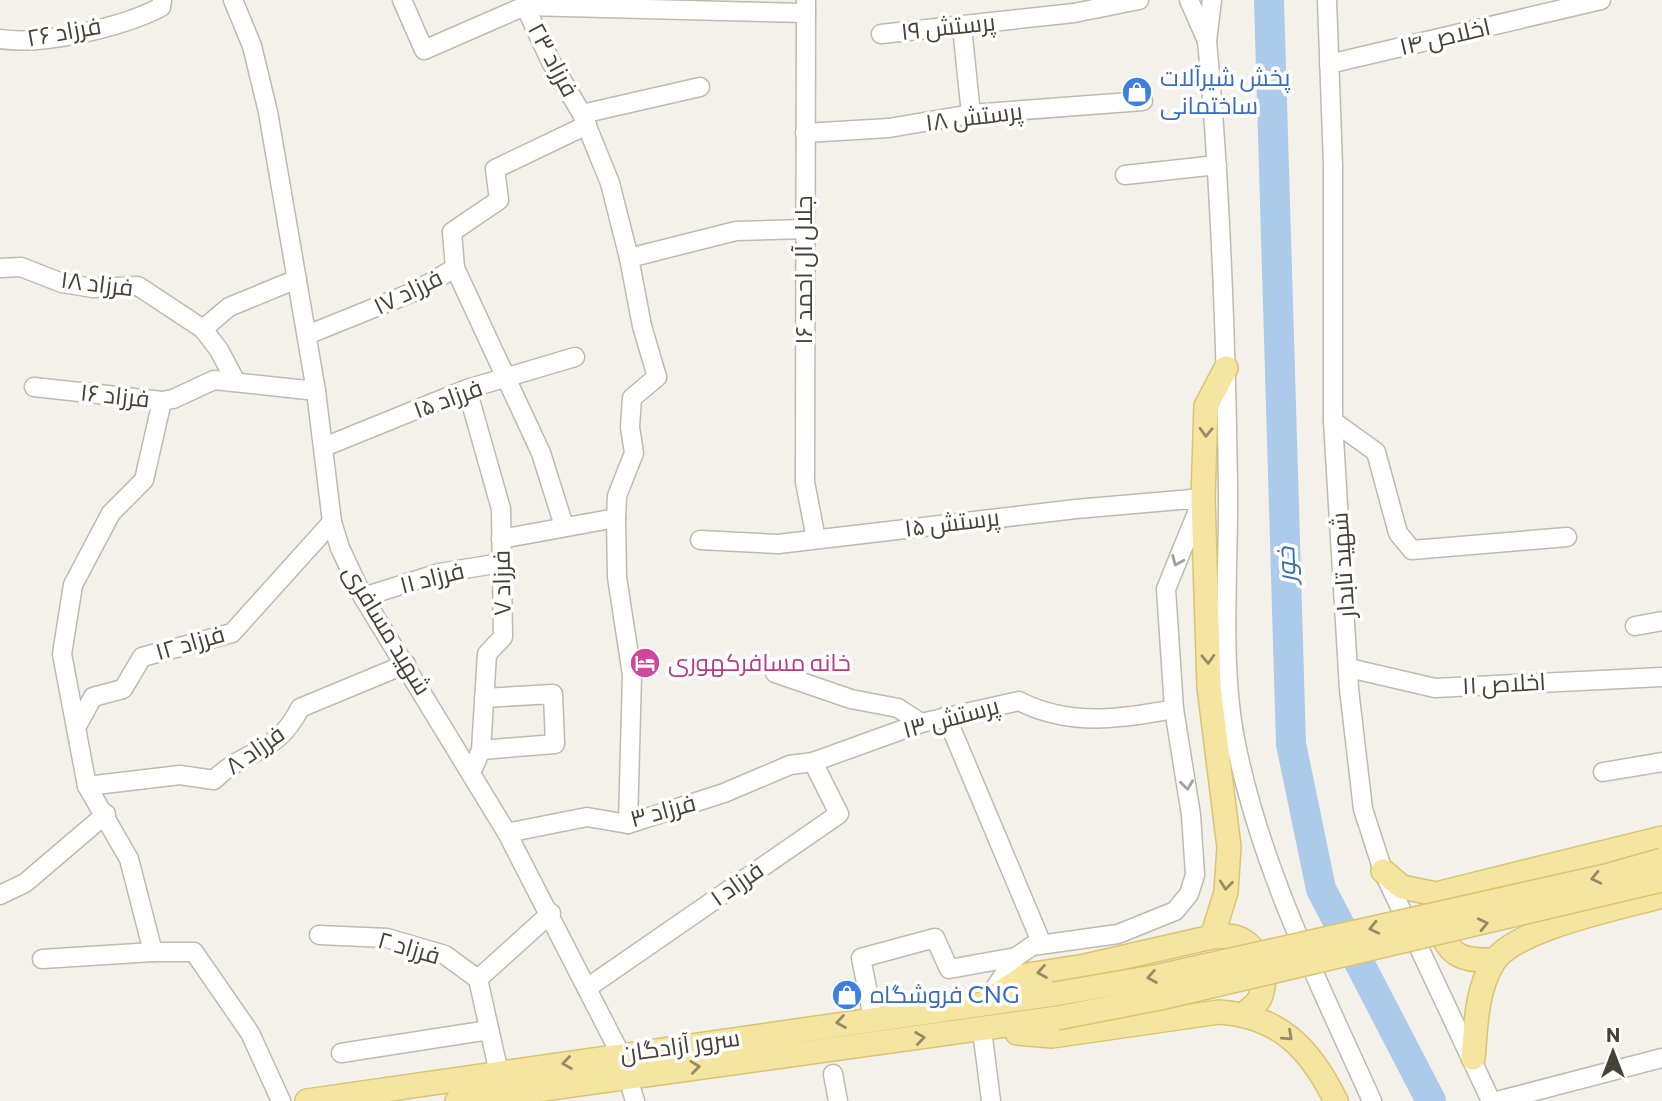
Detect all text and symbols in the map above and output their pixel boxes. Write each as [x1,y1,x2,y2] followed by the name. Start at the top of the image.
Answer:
[899,6,997,48] street label: پرستش ۱۹
[24,10,103,51] street label: فرزاد ۲۶
[1396,11,1493,61] street label: اخلاص ۱۴
[523,17,586,101] street label: فرزاد ۲۳
[1160,62,1291,120] place label: پخش شیرآلات ساختمانی
[1120,75,1154,109] shop icon: پخش شیرآلات ساختمانی
[924,95,1025,139] street label: پرستش ۱۸
[788,195,818,345] street label: جلال آل احمد ۱۶
[368,262,447,320] street label: فرزاد ۱۷
[59,264,135,301] street label: فرزاد ۱۸
[409,372,486,423] street label: فرزاد ۱۵
[79,376,151,413] street label: فرزاد ۱۶
[1198,426,1213,437] one-way arrow
[903,501,1002,545] street label: پرستش ۱۵
[1323,511,1361,621] street label: شهید تابدار
[1268,545,1302,587] water label: خور
[485,550,516,616] street label: فرزاد ۷
[1172,554,1186,566] one-way arrow
[396,555,467,599] street label: فرزاد ۱۱
[337,559,438,700] street label: شهید مسافری
[152,618,228,665] street label: فرزاد ۱۲
[628,646,662,680] hotel icon: خانه مسافرکهوری
[668,647,851,677] place label: خانه مسافرکهوری
[1201,654,1216,665] one-way arrow
[1461,666,1547,700] street label: اخلاص ۱۱
[899,690,1003,746] street label: پرستش ۱۳
[219,718,289,779] street label: فرزاد ۸
[1179,779,1194,791] one-way arrow
[627,787,699,832] street label: فرزاد ۳
[704,854,768,911] street label: فرزاد ۱
[1590,870,1602,884] one-way arrow
[1219,880,1234,891] one-way arrow
[1477,917,1489,932] one-way arrow
[1368,919,1380,934] one-way arrow
[375,924,444,969] street label: فرزاد ۲
[1036,965,1048,980] one-way arrow
[1146,969,1158,984] one-way arrow
[830,978,864,1012] shop icon: فروشگاه CNG
[870,979,1020,1008] place label: فروشگاه CNG
[835,1015,847,1030] one-way arrow
[1578,1017,1648,1087] north arrow
[618,1022,742,1068] street label: سرور آزادگان
[1606,1023,1620,1046] text: N
[1279,1028,1292,1040] one-way arrow
[914,1031,926,1046] one-way arrow
[561,1055,573,1070] one-way arrow
[689,1060,700,1075] one-way arrow

